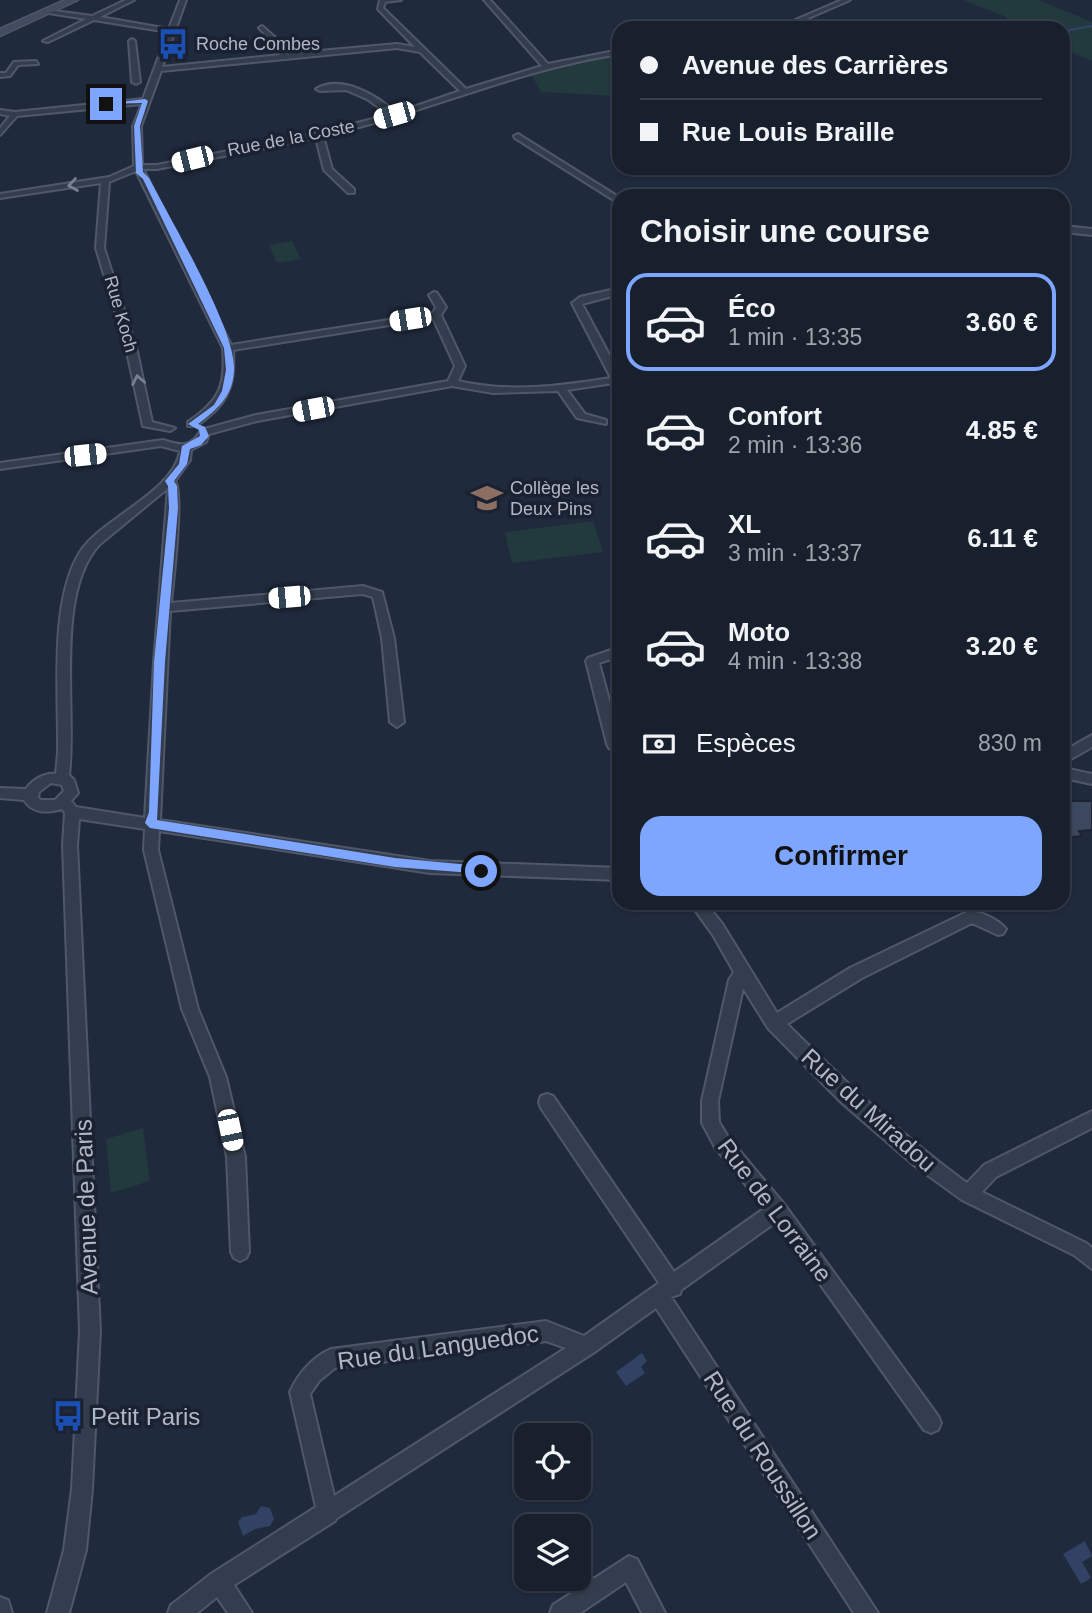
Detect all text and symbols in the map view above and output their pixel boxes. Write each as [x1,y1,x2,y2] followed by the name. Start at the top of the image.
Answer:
[156,27,190,61] bus stop icon: Roche Combes
[196,34,320,54] place label: Roche Combes
[682,50,948,80] text: Avenue des Carrières
[90,88,122,120] route end
[371,99,418,131] car
[226,116,356,160] street label: Rue de la Coste
[682,117,894,147] text: Rue Louis Braille
[170,144,215,174] car
[67,177,79,192] one-way arrow
[640,213,930,249] text: Choisir une course
[100,273,142,355] street label: Rue Koch
[644,291,707,354] icon: car
[728,293,776,323] text: Éco
[388,305,433,333] car
[966,307,1038,337] text: 3.60 €
[728,324,862,350] text: 1 min · 13:35
[131,374,146,386] one-way arrow
[291,395,336,423] car
[644,399,707,462] icon: car
[728,401,822,431] text: Confort
[966,415,1038,445] text: 4.85 €
[728,432,862,458] text: 2 min · 13:36
[64,442,107,468] car
[510,478,599,519] place label: Collège les Deux Pins
[470,481,504,515] school or university icon: Collège les Deux Pins
[644,507,707,570] icon: car
[728,509,761,539] text: XL
[967,523,1038,553] text: 6.11 €
[728,540,862,566] text: 3 min · 13:37
[268,585,311,609] car
[644,615,707,678] icon: car
[728,617,790,647] text: Moto
[966,631,1038,661] text: 3.20 €
[728,648,862,674] text: 4 min · 13:38
[640,725,678,763] icon: cash
[696,728,796,758] text: Espèces
[978,730,1042,756] text: 830 m
[640,816,1042,896] button: Confirmer
[465,855,497,887] route start
[797,1043,941,1177] street label: Rue du Miradou
[216,1107,245,1153] car
[69,1119,103,1295] street label: Avenue de Paris
[712,1133,838,1287] street label: Rue de Lorraine
[336,1320,540,1374] street label: Rue du Languedoc
[699,1366,827,1544] street label: Rue du Roussillon
[51,1399,85,1433] bus stop icon: Petit Paris
[91,1403,200,1430] place label: Petit Paris
[514,1423,591,1591] map controls
[514,1423,591,1500] button: locate
[514,1514,591,1591] button: layers

